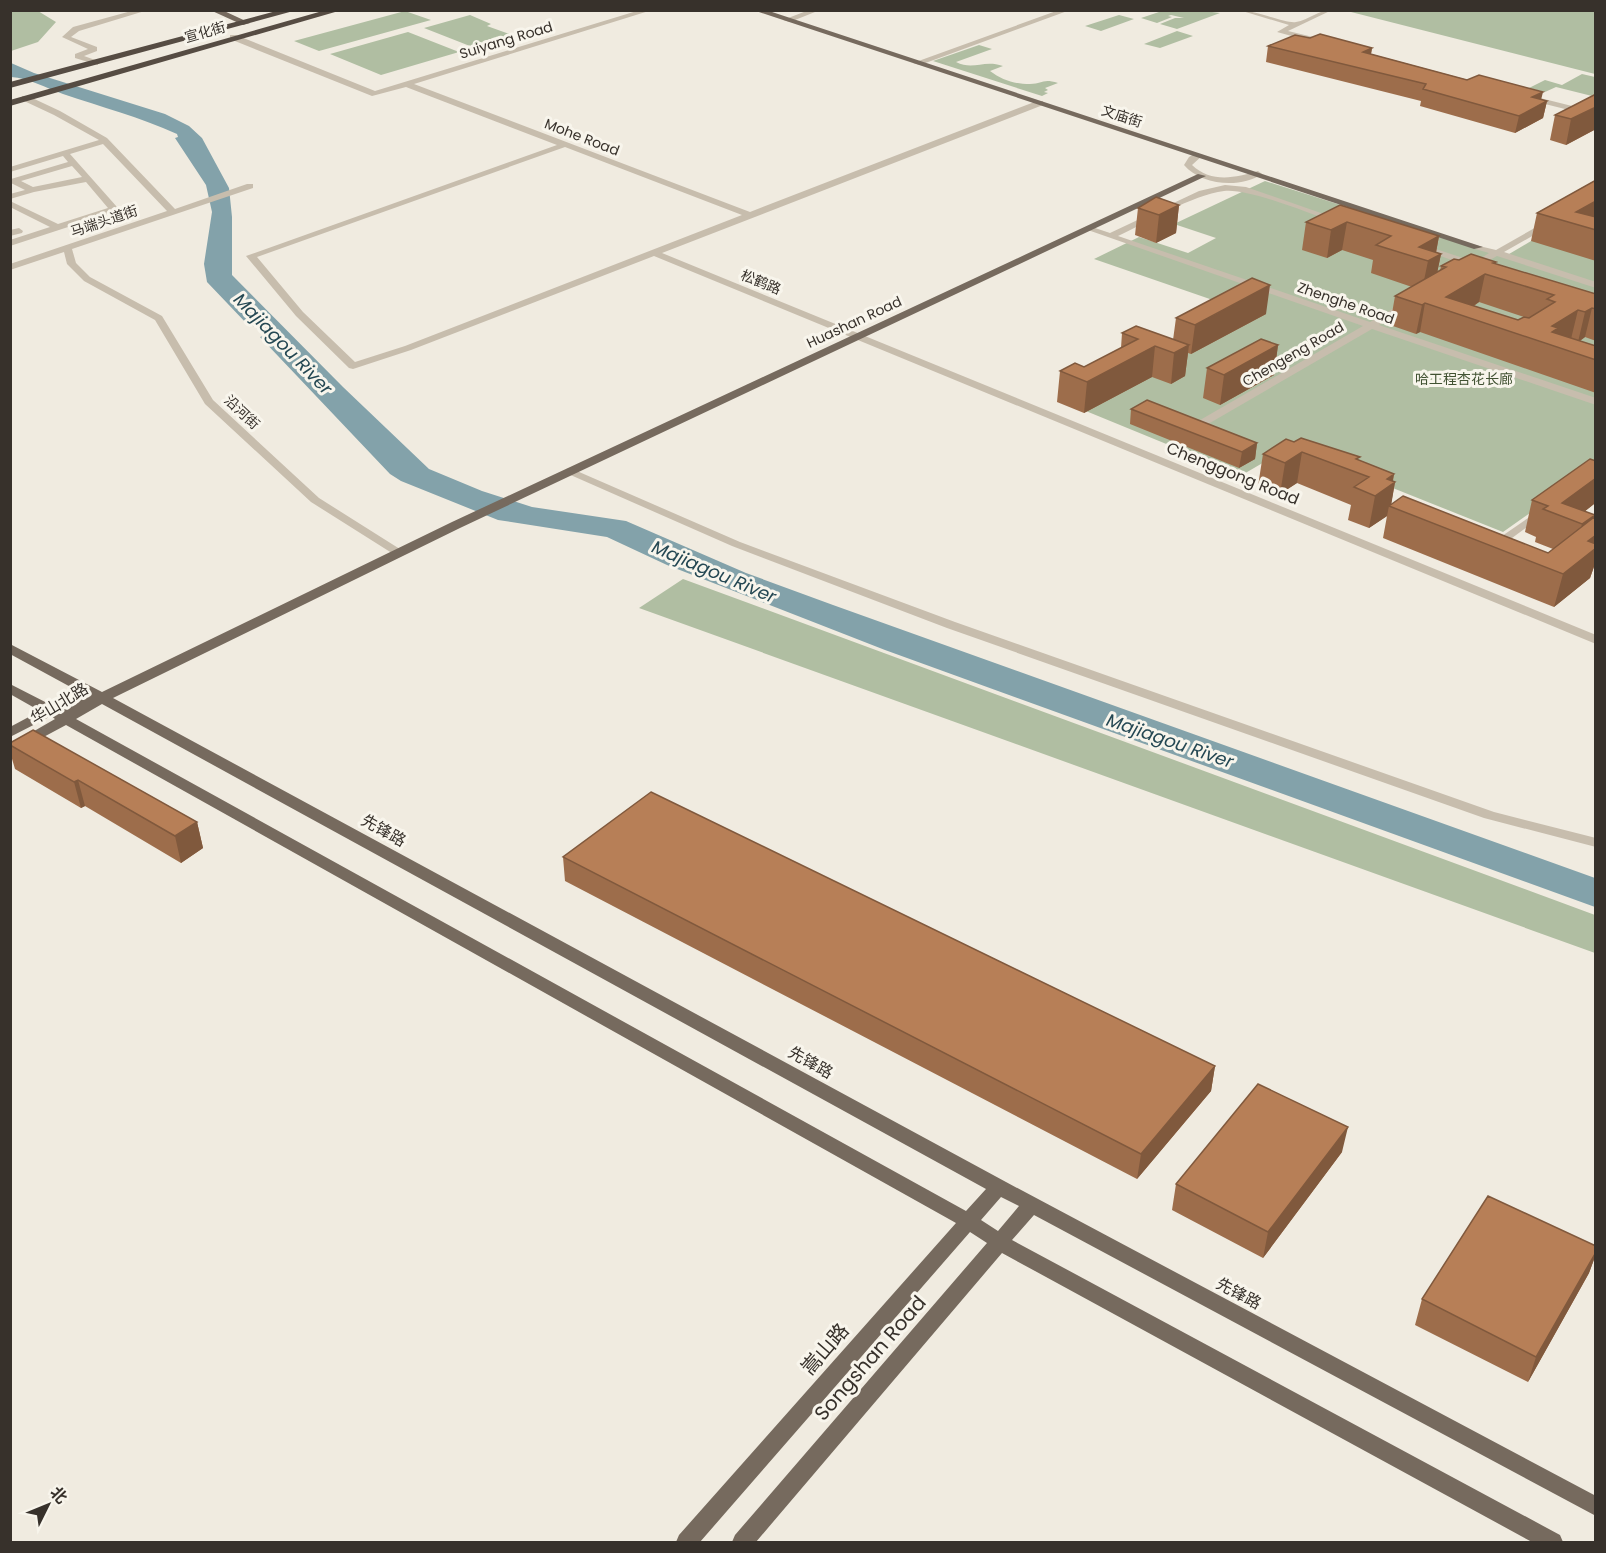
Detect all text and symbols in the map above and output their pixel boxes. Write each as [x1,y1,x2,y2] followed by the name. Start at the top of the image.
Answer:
[457,16,555,64] street label: Suiyang Road
[182,17,228,47] street label: 宣化街
[1099,100,1145,132] street label: 文庙街
[542,114,622,160] street label: Mohe Road
[68,200,140,242] street label: 马端头道街
[738,265,784,299] street label: 松鹤路
[1295,277,1397,329] street label: Zhenghe Road
[228,287,339,401] water label: Majiagou River
[803,291,905,353] street label: Huashan Road
[1239,317,1347,391] street label: Chengeng Road
[1415,369,1513,389] park label: 哈工程杏花长廊
[220,390,264,434] street label: 沿河街
[1163,436,1303,511] street label: Chenggong Road
[648,534,781,609] water label: Majiagou River
[26,677,93,730] street label: 华山北路
[1103,707,1238,774] water label: Majiagou River
[357,809,410,852] street label: 先锋路
[784,1041,837,1084] street label: 先锋路
[1212,1272,1265,1315] street label: 先锋路
[808,1289,932,1427] street label: Songshan Road
[795,1317,855,1381] street label: 嵩山路
[18,1475,78,1535] north arrow
[45,1481,72,1509] text: 北

